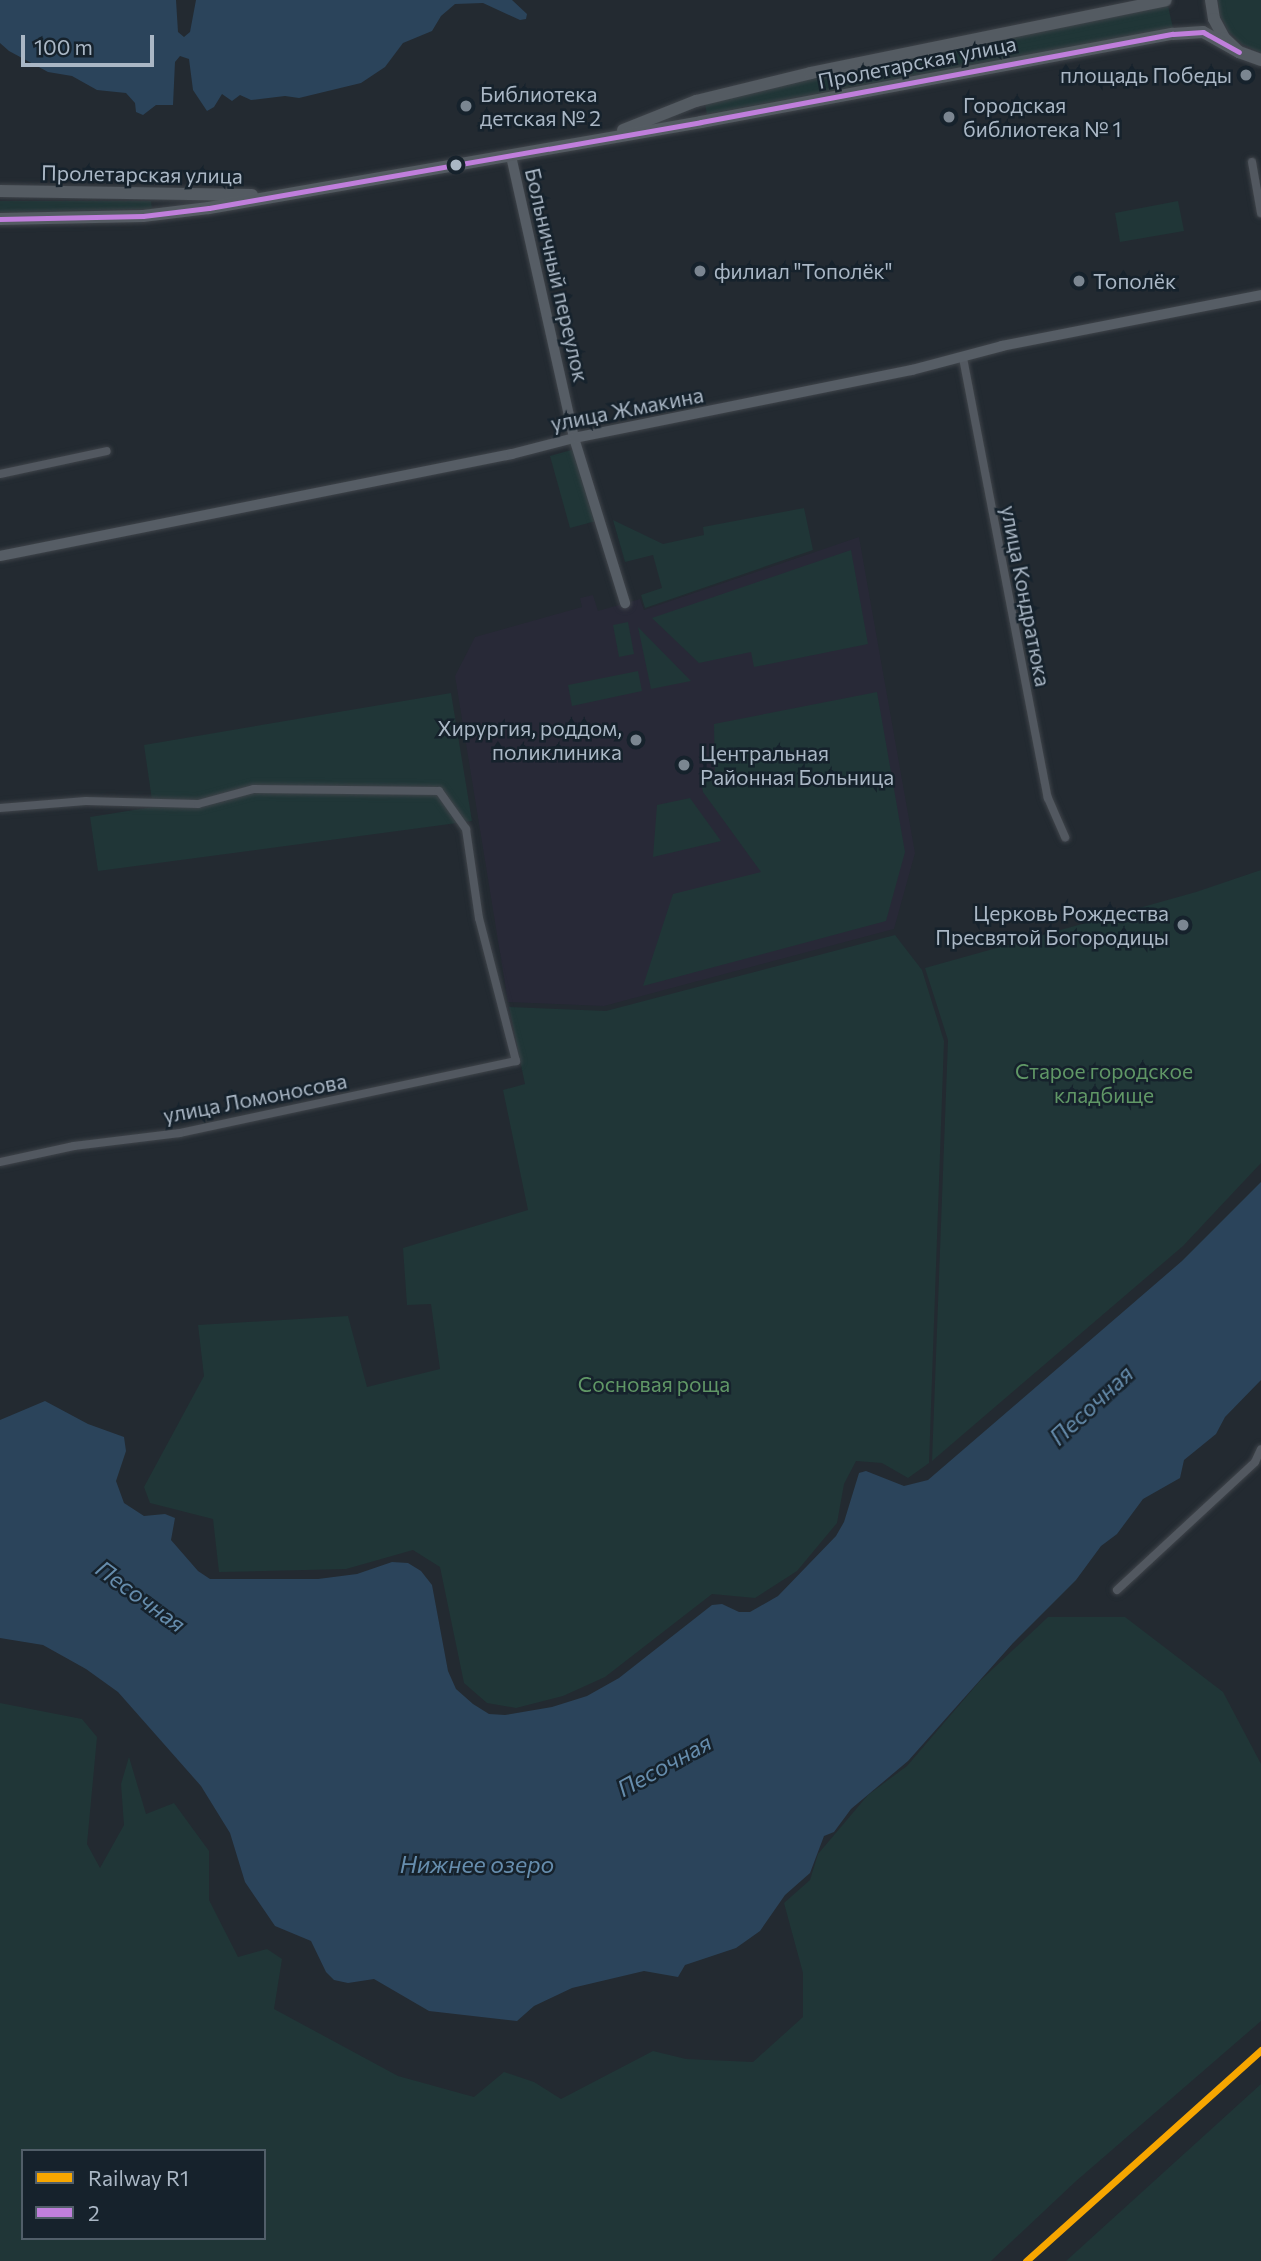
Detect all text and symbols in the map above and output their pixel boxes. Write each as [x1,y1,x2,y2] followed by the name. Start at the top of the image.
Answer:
[24,21,158,65] scale bar
[816,30,1018,94] street label: Пролетарская улица
[34,34,93,59] text: 100 m
[1060,62,1232,88] place label: площадь Победы
[1238,67,1254,83] marker: площадь Победы
[480,81,601,131] place label: Библиотека детская № 2
[963,92,1121,142] place label: Городская библиотека № 1
[458,98,474,114] marker: Библиотека детская № 2
[941,109,957,125] marker: Городская библиотека № 1
[449,158,463,172] unlabelled marker
[41,160,243,188] street label: Пролетарская улица
[520,165,594,385] street label: Больничный переулок
[714,258,893,284] place label: филиал "Тополёк"
[692,263,708,279] marker: филиал "Тополёк"
[1093,268,1176,294] place label: Тополёк
[1071,273,1087,289] marker: Тополёк
[548,382,706,436] street label: улица Жмакина
[996,503,1056,689] street label: улица Кондратюка
[437,715,622,765] place label: Хирургия, роддом, поликлиника
[628,732,644,748] marker: Хирургия, роддом, поликлиника
[700,740,894,790] place label: Центральная Районная Больница
[674,755,694,775] marker: Центральная Районная Больница
[935,900,1169,950] place label: Церковь Рождества Пресвятой Богородицы
[1175,917,1191,933] marker: Церковь Рождества Пресвятой Богородицы
[1015,1058,1193,1108] park label: Старое городское кладбище
[161,1068,349,1128] street label: улица Ломоносова
[1044,1360,1138,1450] water label: Песочная
[578,1371,730,1397] park label: Сосновая роща
[91,1554,191,1638] water label: Песочная
[612,1728,716,1802] water label: Песочная
[400,1850,554,1878] water label: Нижнее озеро
[21,2149,266,2240] legend
[88,2165,189,2190] text: Railway R1
[88,2200,100,2225] text: 2

